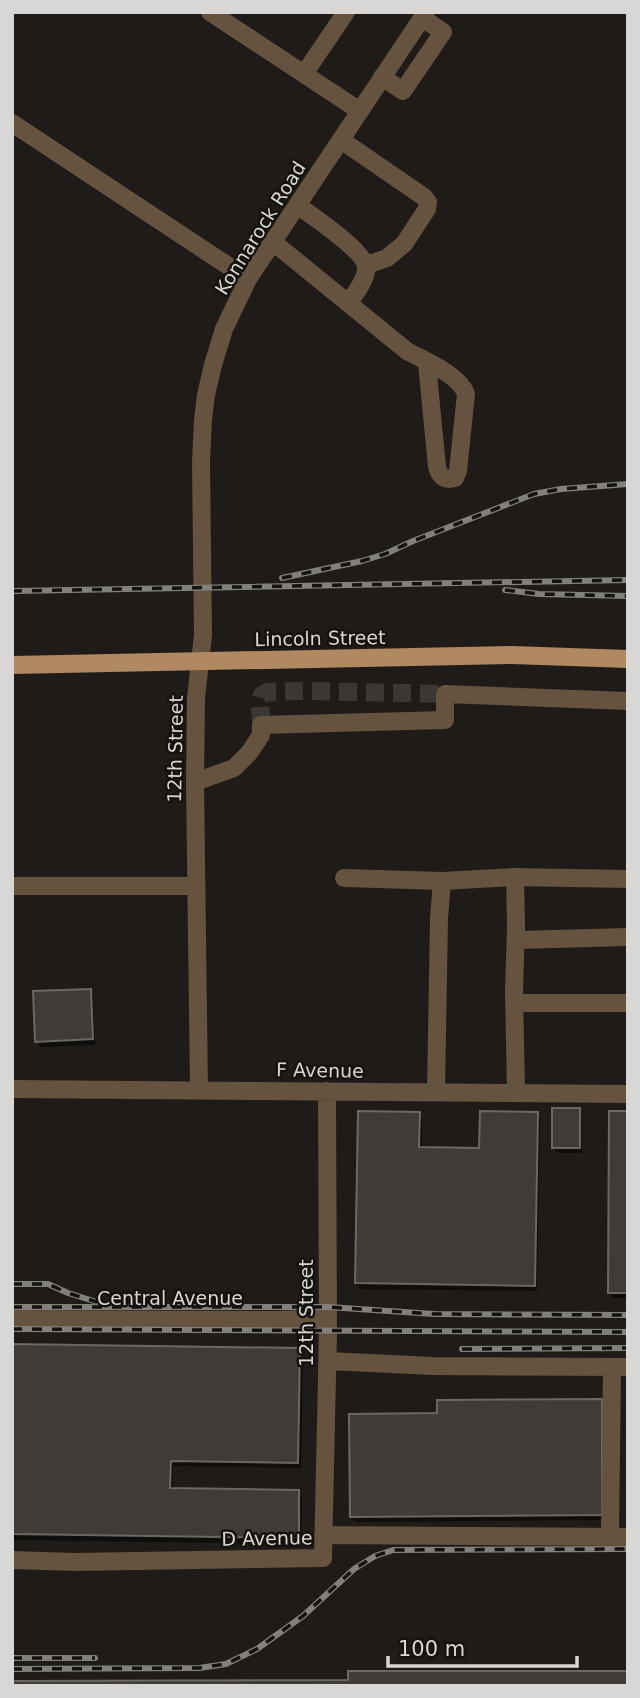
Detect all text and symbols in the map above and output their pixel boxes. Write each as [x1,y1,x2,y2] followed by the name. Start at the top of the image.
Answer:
[210,157,310,299] street label: Konnarock Road
[254,626,386,650] street label: Lincoln Street
[163,695,187,803] street label: 12th Street
[276,1058,364,1082] street label: F Avenue
[295,1259,317,1367] street label: 12th Street
[97,1287,243,1309] street label: Central Avenue
[221,1526,313,1550] street label: D Avenue
[388,1624,577,1668] scale bar
[398,1637,465,1661] text: 100 m

